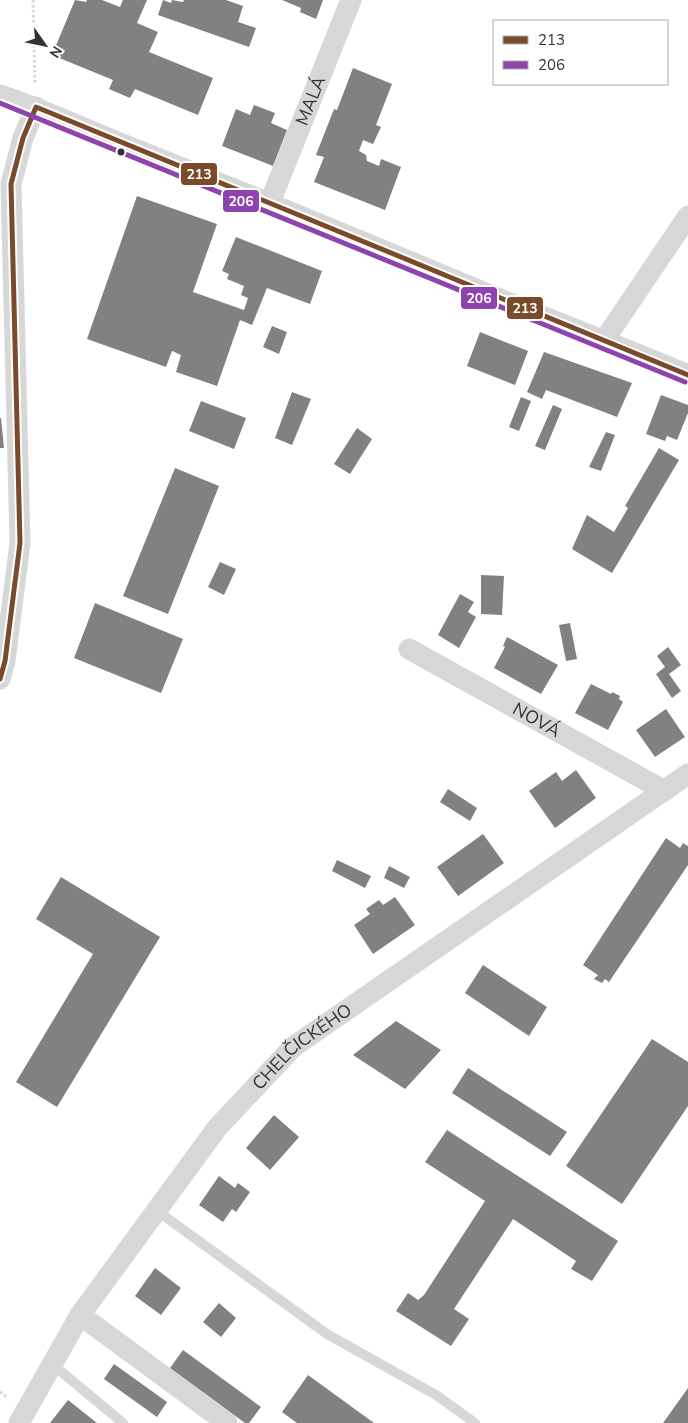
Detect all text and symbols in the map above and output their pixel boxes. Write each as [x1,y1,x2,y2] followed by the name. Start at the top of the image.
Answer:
[20,20,70,70] north arrow
[493,20,668,85] legend
[538,30,565,50] text: 213
[45,42,66,61] text: N
[538,55,565,75] text: 206
[290,73,331,129] street label: MALÁ
[116,147,126,157] unlabelled marker
[180,162,218,186] line badge: 213
[186,165,212,184] text: 213
[222,189,260,213] line badge: 206
[228,192,254,211] text: 206
[460,286,498,310] line badge: 206
[466,289,492,308] text: 206
[506,296,544,320] line badge: 213
[512,299,538,318] text: 213
[508,697,565,743] street label: NOVÁ
[247,998,356,1095] street label: CHELČICKÉHO

